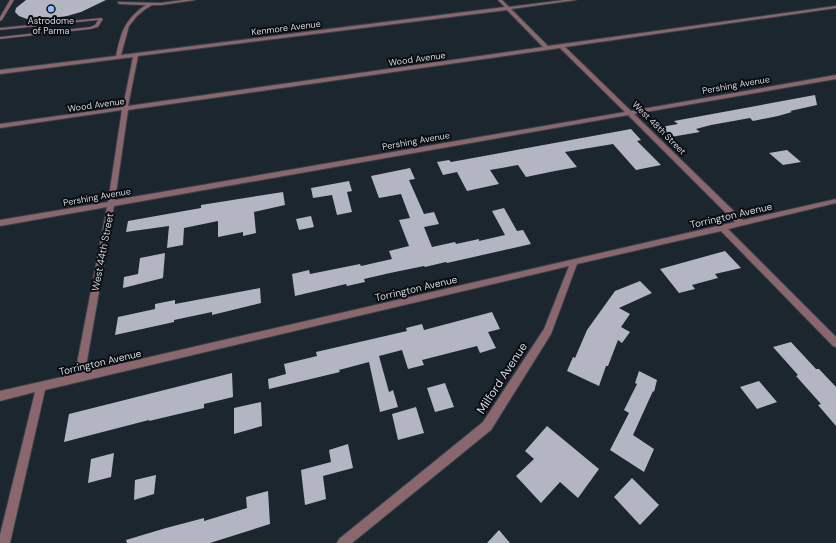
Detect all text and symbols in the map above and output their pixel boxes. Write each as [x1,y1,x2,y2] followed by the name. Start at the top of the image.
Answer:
[46,4,56,14] marker: Astrodome of Parma
[28,15,74,37] place label: Astrodome of Parma
[251,18,321,38] street label: Kenmore Avenue
[388,49,446,69] street label: Wood Avenue
[701,73,771,97] street label: Pershing Avenue
[67,95,125,115] street label: Wood Avenue
[630,99,689,158] street label: West 48th Street
[381,129,451,153] street label: Pershing Avenue
[62,185,132,209] street label: Pershing Avenue
[689,200,774,231] street label: Torrington Avenue
[89,212,116,292] street label: West 44th Street
[374,273,459,304] street label: Torrington Avenue
[473,339,531,417] street label: Milford Avenue
[58,347,143,378] street label: Torrington Avenue

